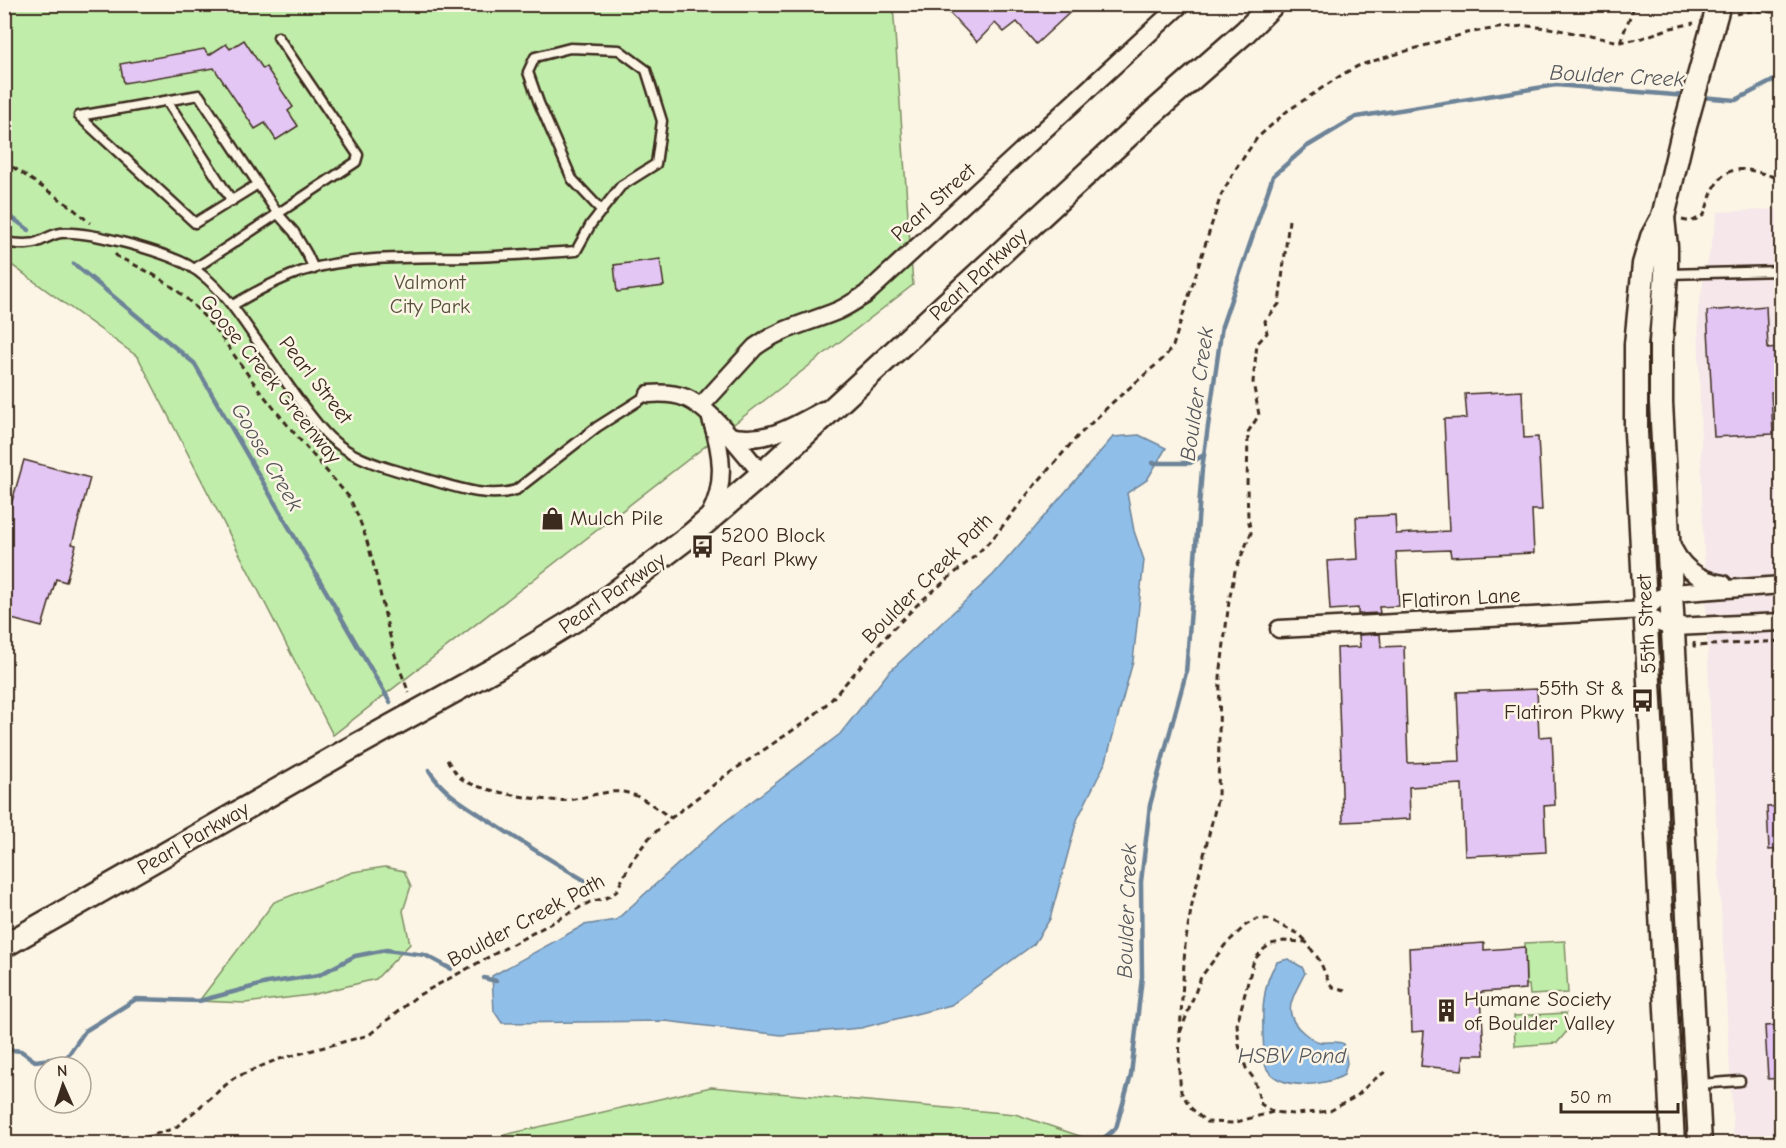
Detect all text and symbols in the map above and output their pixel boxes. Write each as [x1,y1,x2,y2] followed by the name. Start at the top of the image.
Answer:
[1549,59,1685,93] water label: Boulder Creek
[886,157,981,246] street label: Pearl Street
[924,222,1032,325] street label: Pearl Parkway
[390,270,470,318] park label: Valmont City Park
[195,289,347,469] street label: Goose Creek Greenway
[1175,325,1219,463] water label: Boulder Creek
[274,331,358,429] street label: Pearl Street
[225,398,309,516] water label: Goose Creek
[539,505,565,531] shop icon: Mulch Pile
[570,506,663,530] place label: Mulch Pile
[857,508,997,648] street label: Boulder Creek Path
[721,523,825,571] place label: 5200 Block Pearl Pkwy
[690,534,716,560] bus stop icon: 5200 Block Pearl Pkwy
[554,547,670,639] street label: Pearl Parkway
[1631,573,1661,674] street label: 55th Street
[1401,583,1521,613] street label: Flatiron Lane
[1504,676,1625,724] place label: 55th St & Flatiron Pkwy
[1629,687,1655,713] bus stop icon: 55th St & Flatiron Pkwy
[133,796,254,880] street label: Pearl Parkway
[1112,843,1142,979] water label: Boulder Creek
[443,868,609,972] street label: Boulder Creek Path
[1464,987,1615,1035] place label: Humane Society of Boulder Valley
[1433,998,1459,1024] building icon: Humane Society of Boulder Valley
[1238,1043,1348,1069] water label: HSBV Pond
[33,1055,93,1115] north arrow
[57,1062,68,1080] text: N
[1561,1076,1678,1114] scale bar
[1570,1087,1612,1108] text: 50 m

